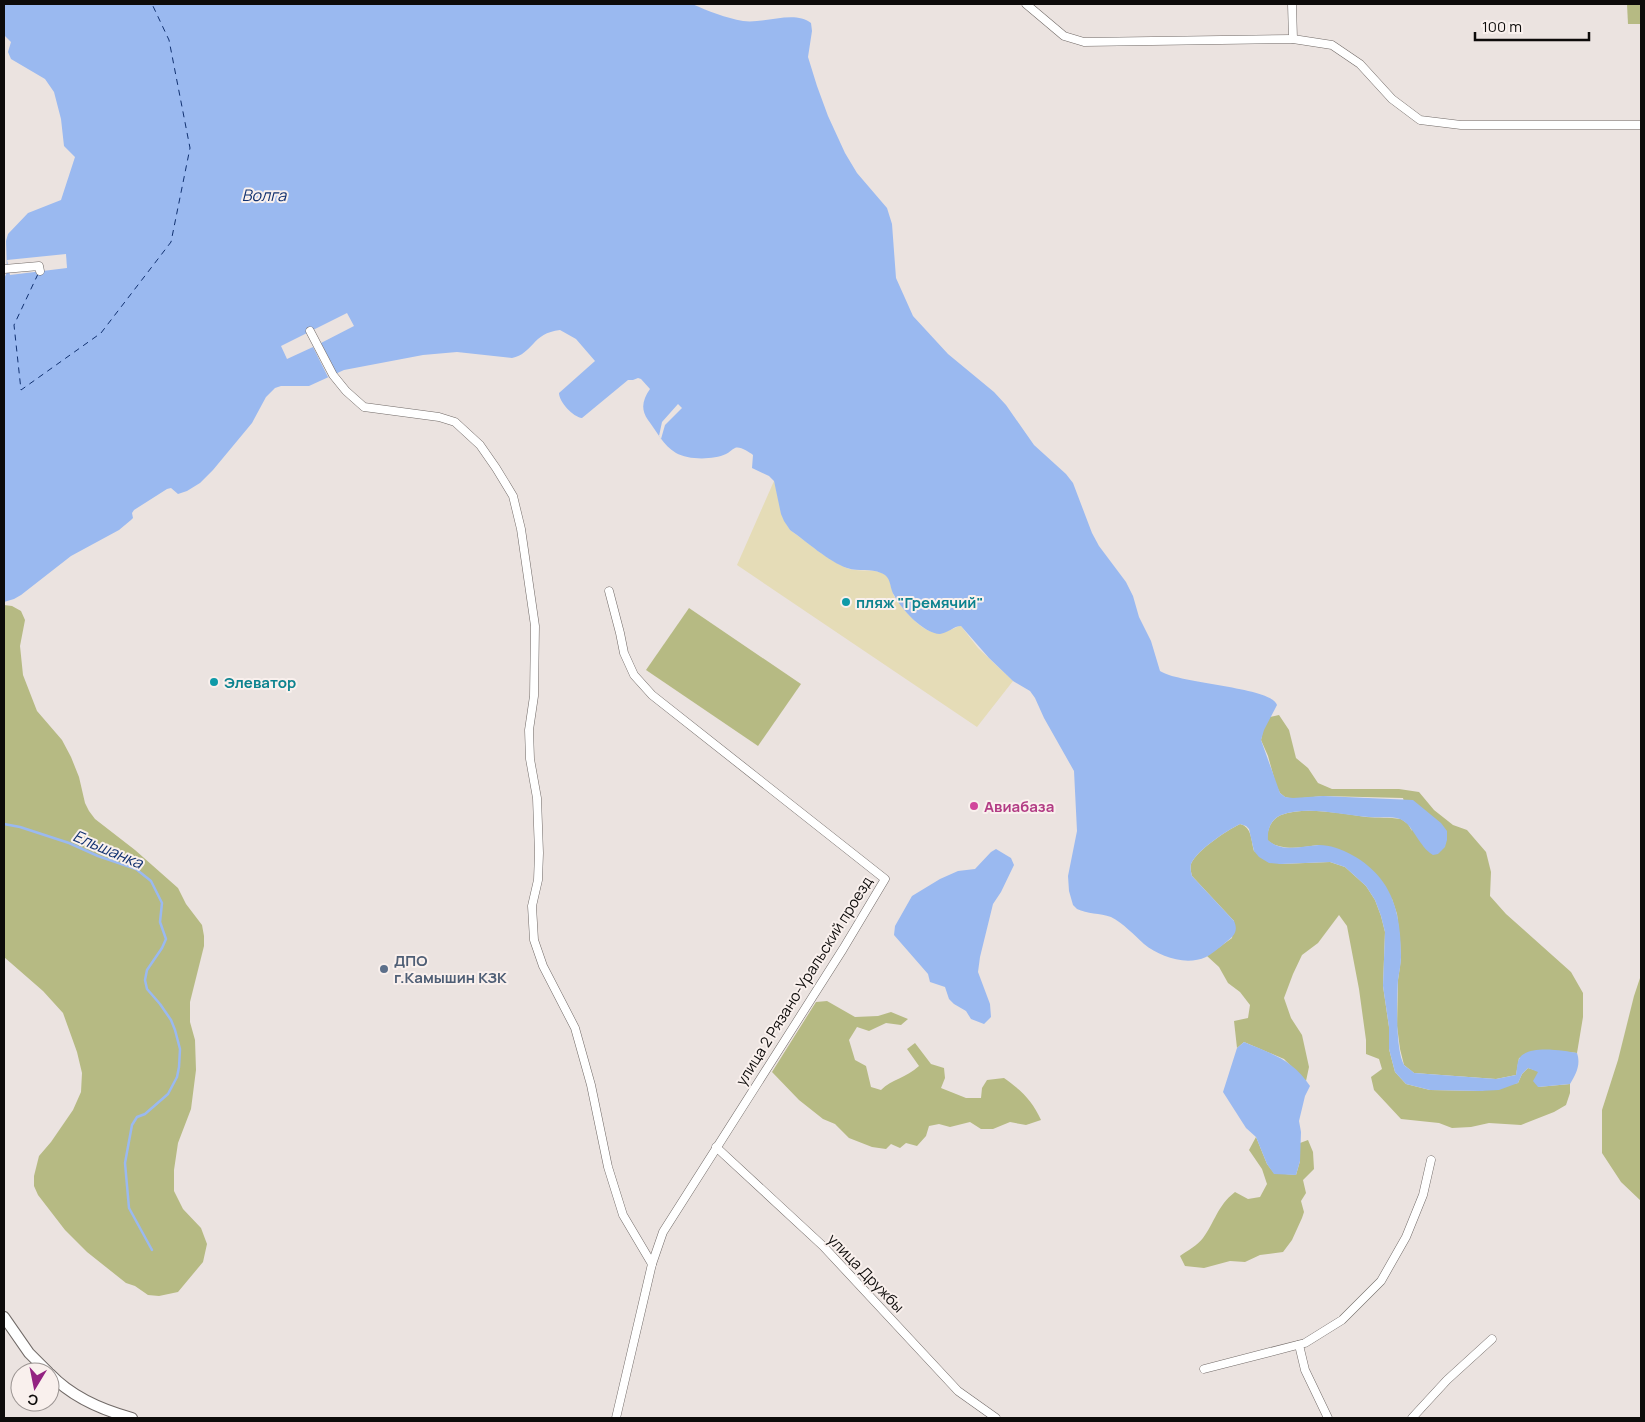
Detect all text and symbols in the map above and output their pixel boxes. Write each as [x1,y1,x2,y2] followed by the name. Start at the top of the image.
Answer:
[1475,10,1589,42] scale bar
[1482,16,1522,37] text: 100 m
[242,184,287,206] water label: Волга
[856,592,983,613] place label: пляж "Гремячий"
[840,596,852,608] marker: пляж "Гремячий"
[224,672,296,693] place label: Элеватор
[208,676,220,688] marker: Элеватор
[984,796,1054,817] place label: Авиабаза
[968,800,980,812] marker: Авиабаза
[70,824,147,874] water label: Ельшанка
[731,872,877,1090] street label: улица 2 Рязано-Уральский проезд
[394,950,507,988] place label: ДПО г.Камышин КЗК
[378,963,390,975] marker: ДПО г.Камышин КЗК
[823,1229,909,1317] street label: улица Дружбы
[10,1362,60,1412] north arrow
[26,1390,39,1411] text: С

